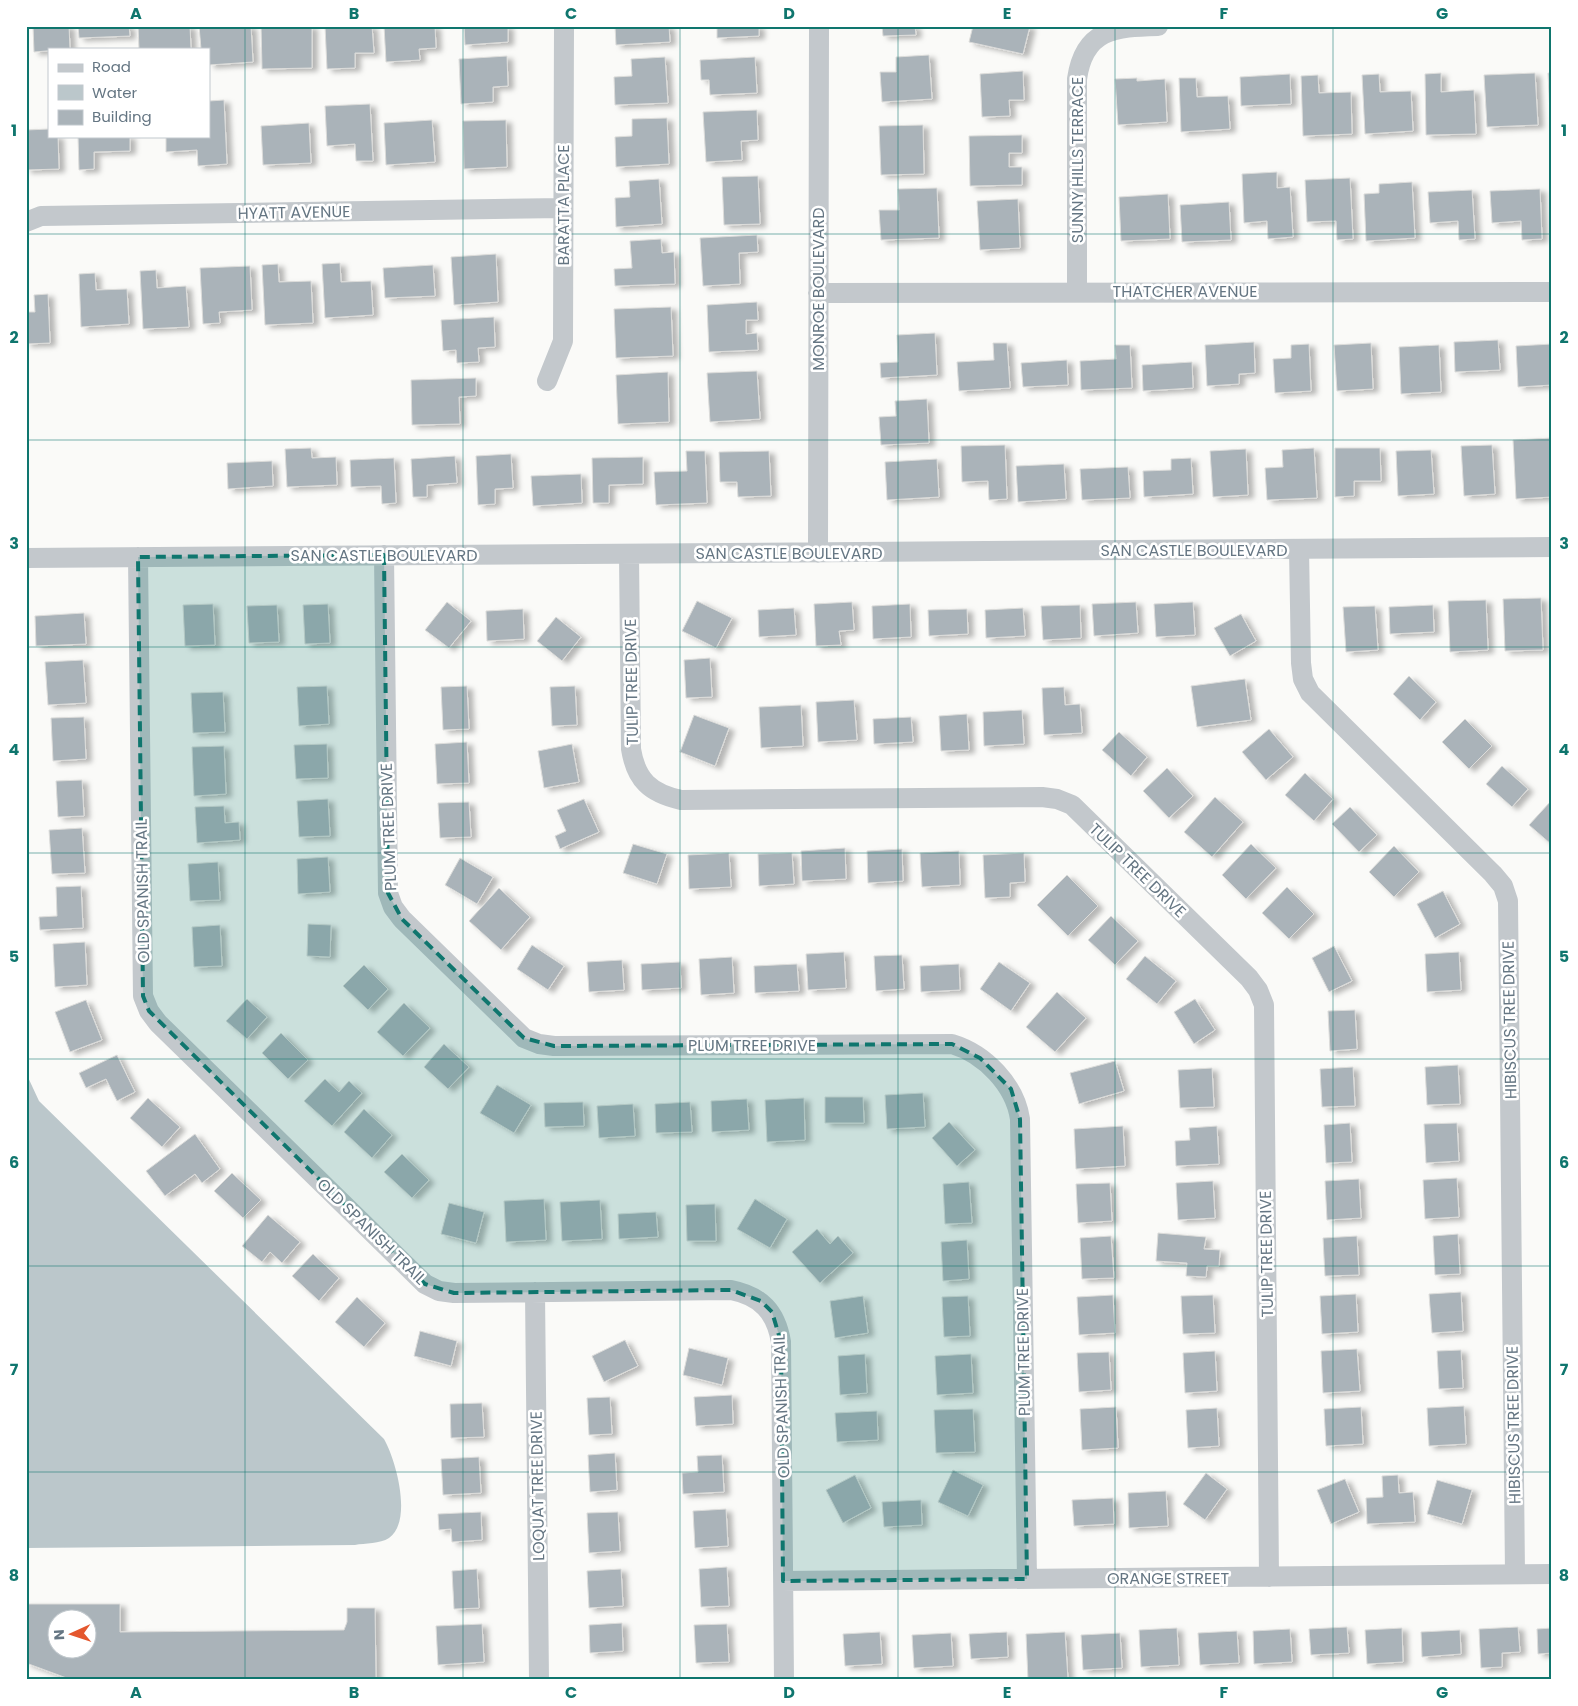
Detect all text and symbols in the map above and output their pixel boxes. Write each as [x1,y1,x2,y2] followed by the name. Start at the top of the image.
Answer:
[130,2,142,25] text: A
[349,2,359,25] text: B
[565,2,577,25] text: C
[783,2,795,25] text: D
[1003,2,1011,25] text: E
[1220,2,1229,25] text: F
[1436,2,1448,25] text: G
[48,48,210,138] legend
[92,56,131,77] text: Road
[1066,77,1089,243] street label: SUNNY HILLS TERRACE
[92,82,138,103] text: Water
[92,106,152,127] text: Building
[11,119,17,142] text: 1
[1561,119,1567,142] text: 1
[552,145,575,266] street label: BARATTA PLACE
[237,200,351,225] street label: HYATT AVENUE
[807,207,830,371] street label: MONROE BOULEVARD
[1113,280,1257,303] street label: THATCHER AVENUE
[9,326,19,349] text: 2
[1559,326,1569,349] text: 2
[9,532,19,555] text: 3
[1559,532,1569,555] text: 3
[1100,539,1288,562] street label: SAN CASTLE BOULEVARD
[695,542,883,565] street label: SAN CASTLE BOULEVARD
[290,544,478,567] street label: SAN CASTLE BOULEVARD
[619,618,644,746] street label: TULIP TREE DRIVE
[9,738,20,761] text: 4
[1559,738,1570,761] text: 4
[375,763,402,891] street label: PLUM TREE DRIVE
[130,818,155,963] street label: OLD SPANISH TRAIL
[1084,818,1191,923] street label: TULIP TREE DRIVE
[1497,941,1522,1099] street label: HIBISCUS TREE DRIVE
[9,945,19,968] text: 5
[1559,945,1569,968] text: 5
[688,1034,816,1057] street label: PLUM TREE DRIVE
[9,1151,19,1174] text: 6
[1559,1151,1569,1174] text: 6
[312,1173,432,1290] street label: OLD SPANISH TRAIL
[1254,1190,1279,1318] street label: TULIP TREE DRIVE
[1011,1288,1036,1416] street label: PLUM TREE DRIVE
[767,1333,796,1479] street label: OLD SPANISH TRAIL
[1501,1346,1526,1504] street label: HIBISCUS TREE DRIVE
[10,1358,19,1381] text: 7
[1560,1358,1569,1381] text: 7
[525,1411,550,1561] street label: LOQUAT TREE DRIVE
[9,1564,19,1587] text: 8
[1559,1564,1569,1587] text: 8
[1107,1567,1229,1590] street label: ORANGE STREET
[48,1608,98,1658] north arrow
[49,1629,69,1640] text: N
[130,1681,142,1704] text: A
[349,1681,359,1704] text: B
[565,1681,577,1704] text: C
[783,1681,795,1704] text: D
[1003,1681,1011,1704] text: E
[1220,1681,1229,1704] text: F
[1436,1681,1448,1704] text: G

